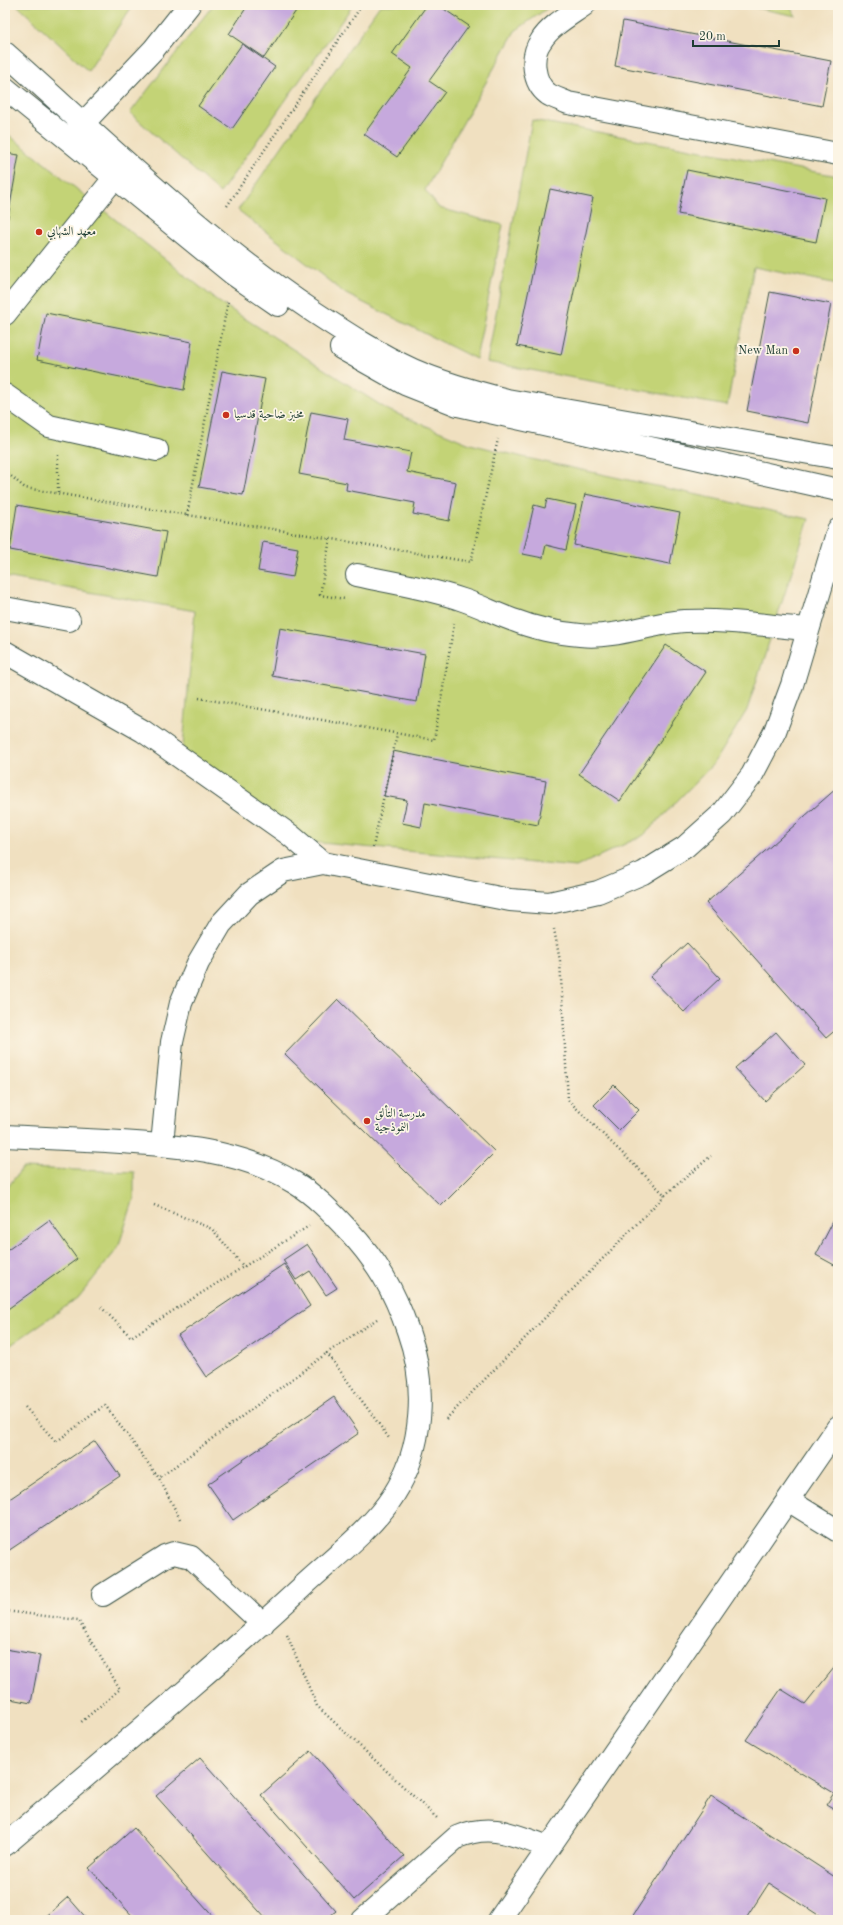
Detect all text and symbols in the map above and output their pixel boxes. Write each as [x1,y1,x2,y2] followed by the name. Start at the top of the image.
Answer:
[693,22,779,48] scale bar
[699,31,726,43] text: 20 m
[47,226,96,241] place label: معهد الشهابي
[34,227,44,237] marker: معهد الشهابي
[738,345,789,357] place label: New Man
[791,346,801,356] marker: New Man
[234,409,305,422] place label: مخبز ضاحية قدسيا
[221,410,231,420] marker: مخبز ضاحية قدسيا
[375,1105,425,1135] place label: مدرسة التألق النموذجية
[362,1116,372,1126] marker: مدرسة التألق النموذجية

